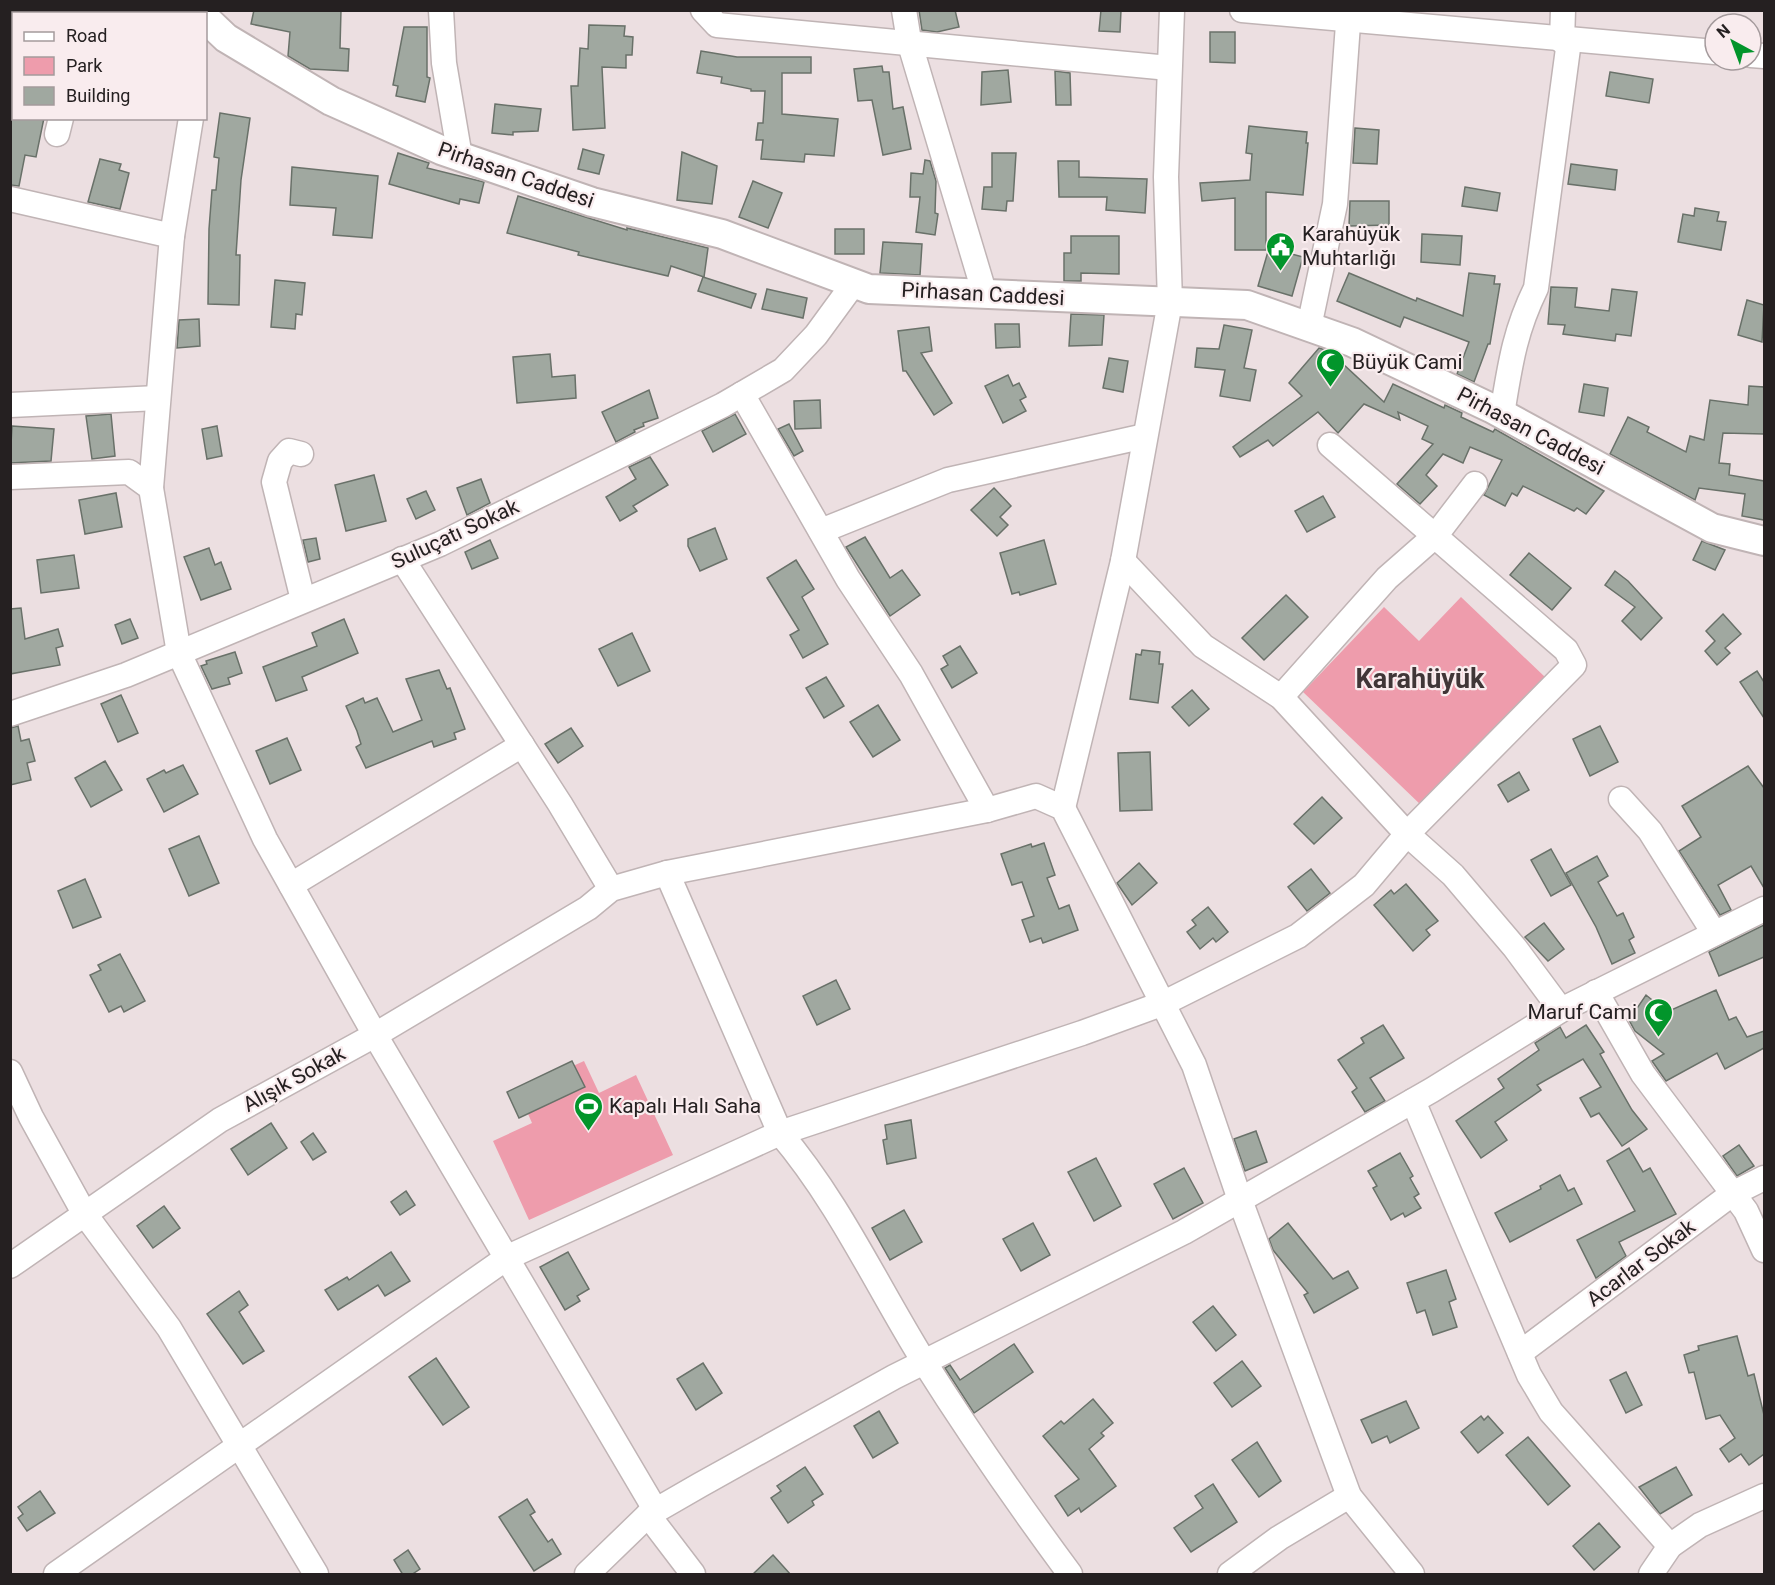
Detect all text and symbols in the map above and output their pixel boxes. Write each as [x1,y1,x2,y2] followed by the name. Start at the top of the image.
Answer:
[12,12,207,120] legend
[1703,12,1763,72] north arrow
[1713,20,1734,42] text: N
[66,25,107,46] text: Road
[66,55,103,76] text: Park
[66,85,130,106] text: Building
[435,137,597,213] street label: Pirhasan Caddesi
[1302,222,1400,270] place label: Karahüyük Muhtarlığı
[1265,230,1297,272] public building icon: Karahüyük Muhtarlığı
[901,278,1065,310] street label: Pirhasan Caddesi
[1315,346,1347,388] mosque icon: Büyük Cami
[1352,350,1463,374] place label: Büyük Cami
[1453,382,1609,480] street label: Pirhasan Caddesi
[388,494,523,574] street label: Suluçatı Sokak
[1356,663,1485,695] district label: Karahüyük
[1642,996,1674,1038] mosque icon: Maruf Cami
[1527,1000,1637,1024] place label: Maruf Cami
[239,1041,350,1117] street label: Alışık Sokak
[572,1090,604,1132] sports icon: Kapalı Halı Saha
[609,1094,761,1118] place label: Kapalı Halı Saha
[1582,1214,1700,1311] street label: Acarlar Sokak

